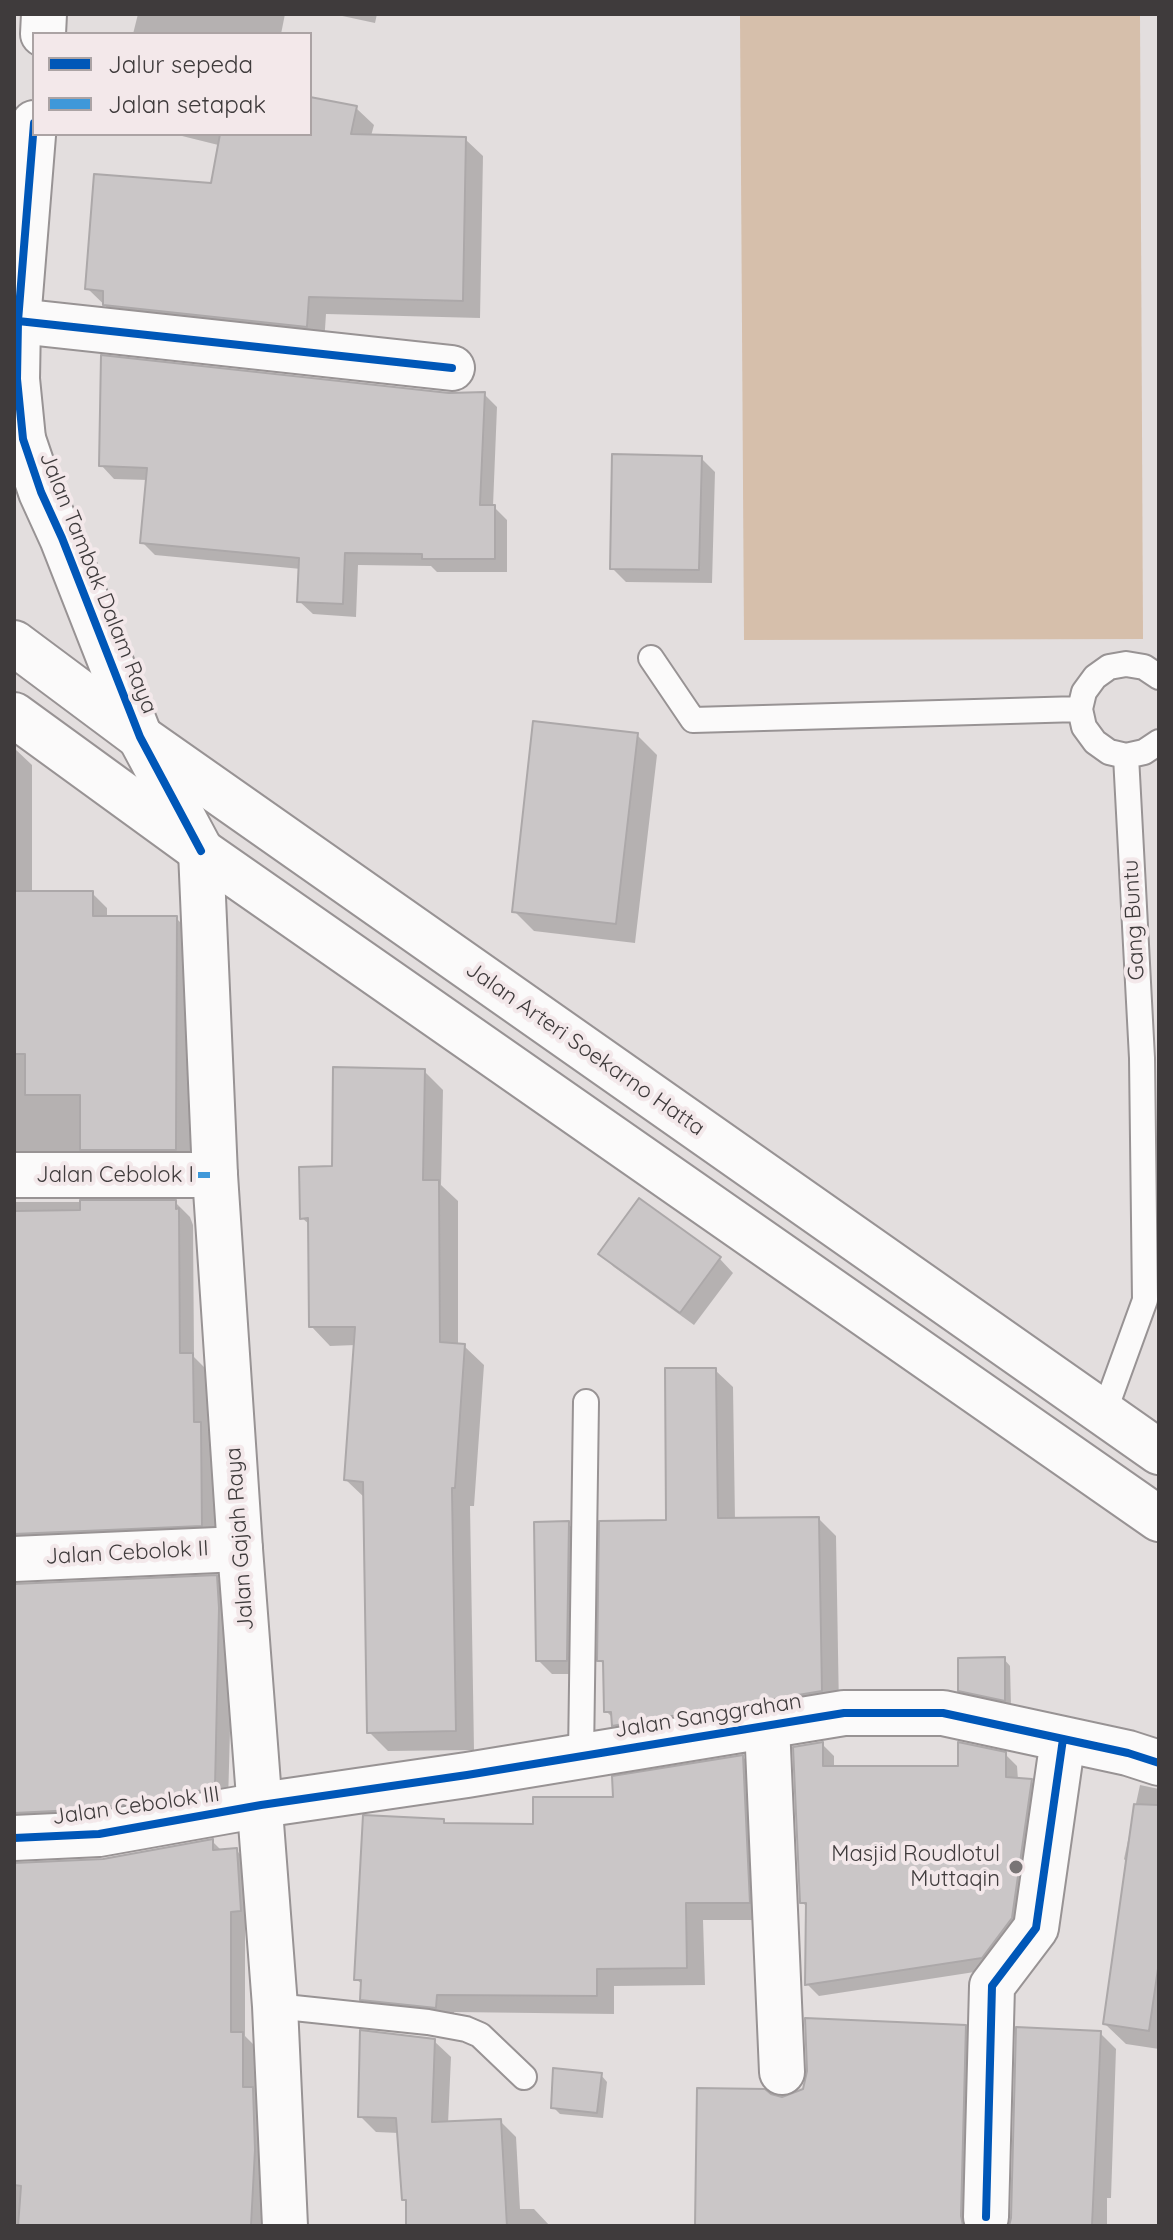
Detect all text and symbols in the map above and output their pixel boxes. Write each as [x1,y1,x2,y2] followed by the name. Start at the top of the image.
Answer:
[32,32,312,136] legend
[108,49,253,79] text: Jalur sepeda
[108,89,266,119] text: Jalan setapak
[33,448,163,718] street label: Jalan Tambak Dalam Raya
[1118,859,1150,981] street label: Gang Buntu
[460,956,710,1142] street label: Jalan Arteri Soekarno Hatta
[36,1162,194,1188] street label: Jalan Cebolok I
[220,1446,260,1632] street label: Jalan Gajah Raya
[45,1536,209,1570] street label: Jalan Cebolok II
[613,1688,803,1744] street label: Jalan Sanggrahan
[51,1781,221,1831] street label: Jalan Cebolok III
[831,1841,1000,1892] place label: Masjid Roudlotul Muttaqin
[1007,1858,1025,1876] marker: Masjid Roudlotul Muttaqin

